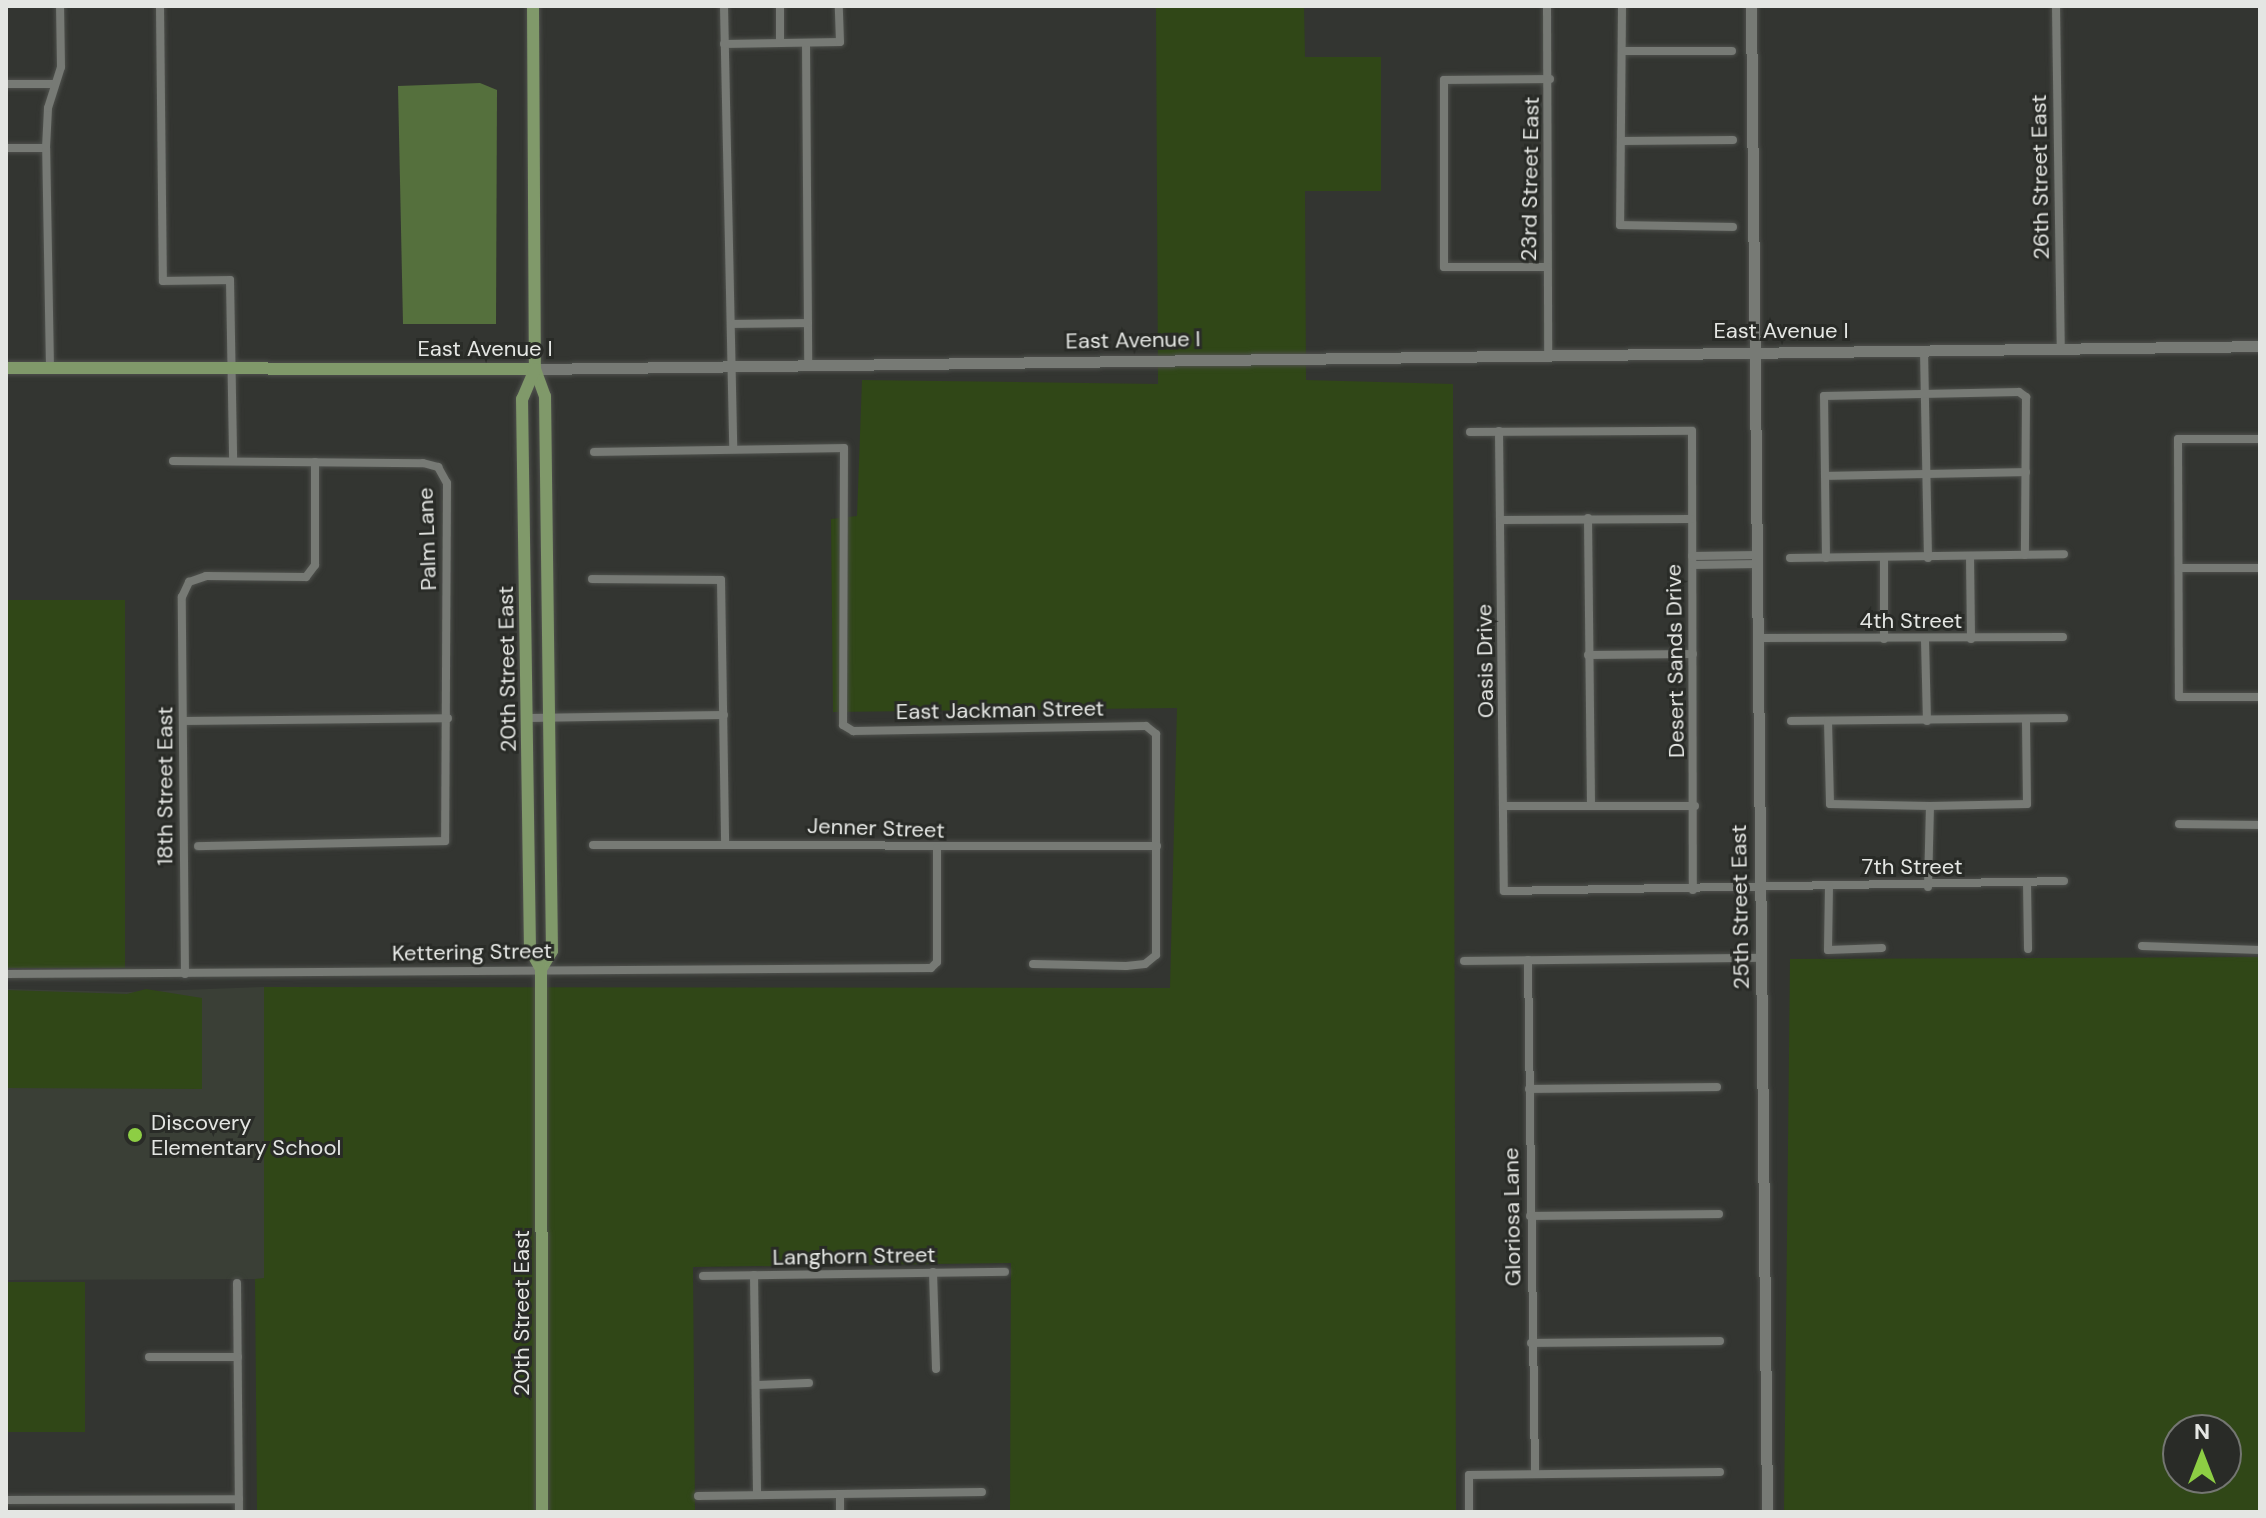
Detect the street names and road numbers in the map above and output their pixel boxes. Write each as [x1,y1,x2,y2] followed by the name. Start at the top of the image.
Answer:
[2025,94,2055,260] street label: 26th Street East
[1515,96,1545,262] street label: 23rd Street East
[1713,318,1849,344] street label: East Avenue I
[1065,326,1201,354] street label: East Avenue I
[417,336,553,362] street label: East Avenue I
[412,487,442,591] street label: Palm Lane
[1660,564,1690,758] street label: Desert Sands Drive
[492,586,522,752] street label: 20th Street East
[1471,604,1499,718] street label: Oasis Drive
[1860,608,1962,634] street label: 4th Street
[896,695,1104,725] street label: East Jackman Street
[152,706,178,866] street label: 18th Street East
[807,812,945,844] street label: Jenner Street
[1725,824,1755,990] street label: 25th Street East
[1861,854,1963,880] street label: 7th Street
[392,937,552,967] street label: Kettering Street
[1498,1147,1526,1287] street label: Gloriosa Lane
[509,1230,535,1396] street label: 20th Street East
[772,1241,936,1271] street label: Langhorn Street

